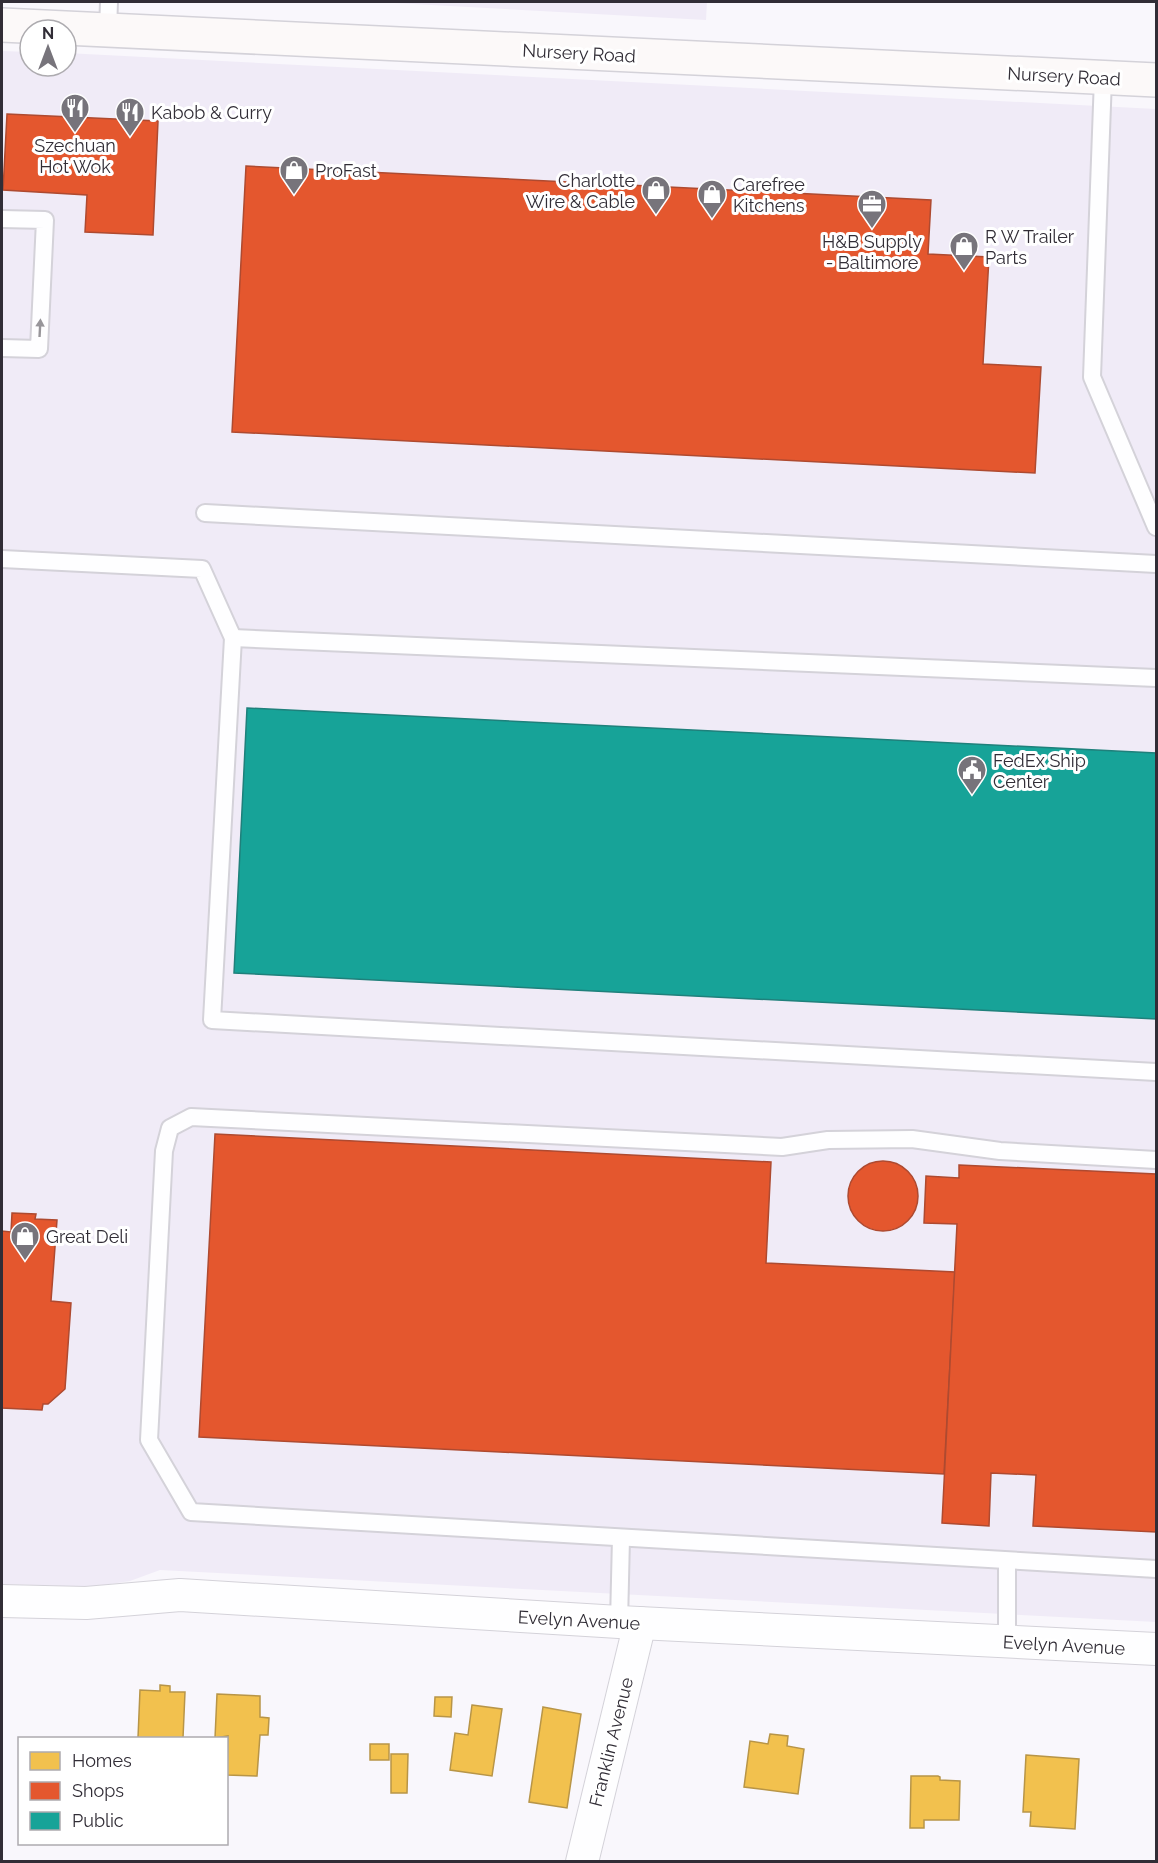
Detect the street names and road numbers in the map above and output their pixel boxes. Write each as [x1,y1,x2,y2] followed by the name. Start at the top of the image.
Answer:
[522,40,636,66] street label: Nursery Road
[1007,63,1121,89] street label: Nursery Road
[517,1606,641,1634] street label: Evelyn Avenue
[1002,1631,1126,1659] street label: Evelyn Avenue
[585,1675,637,1809] street label: Franklin Avenue

